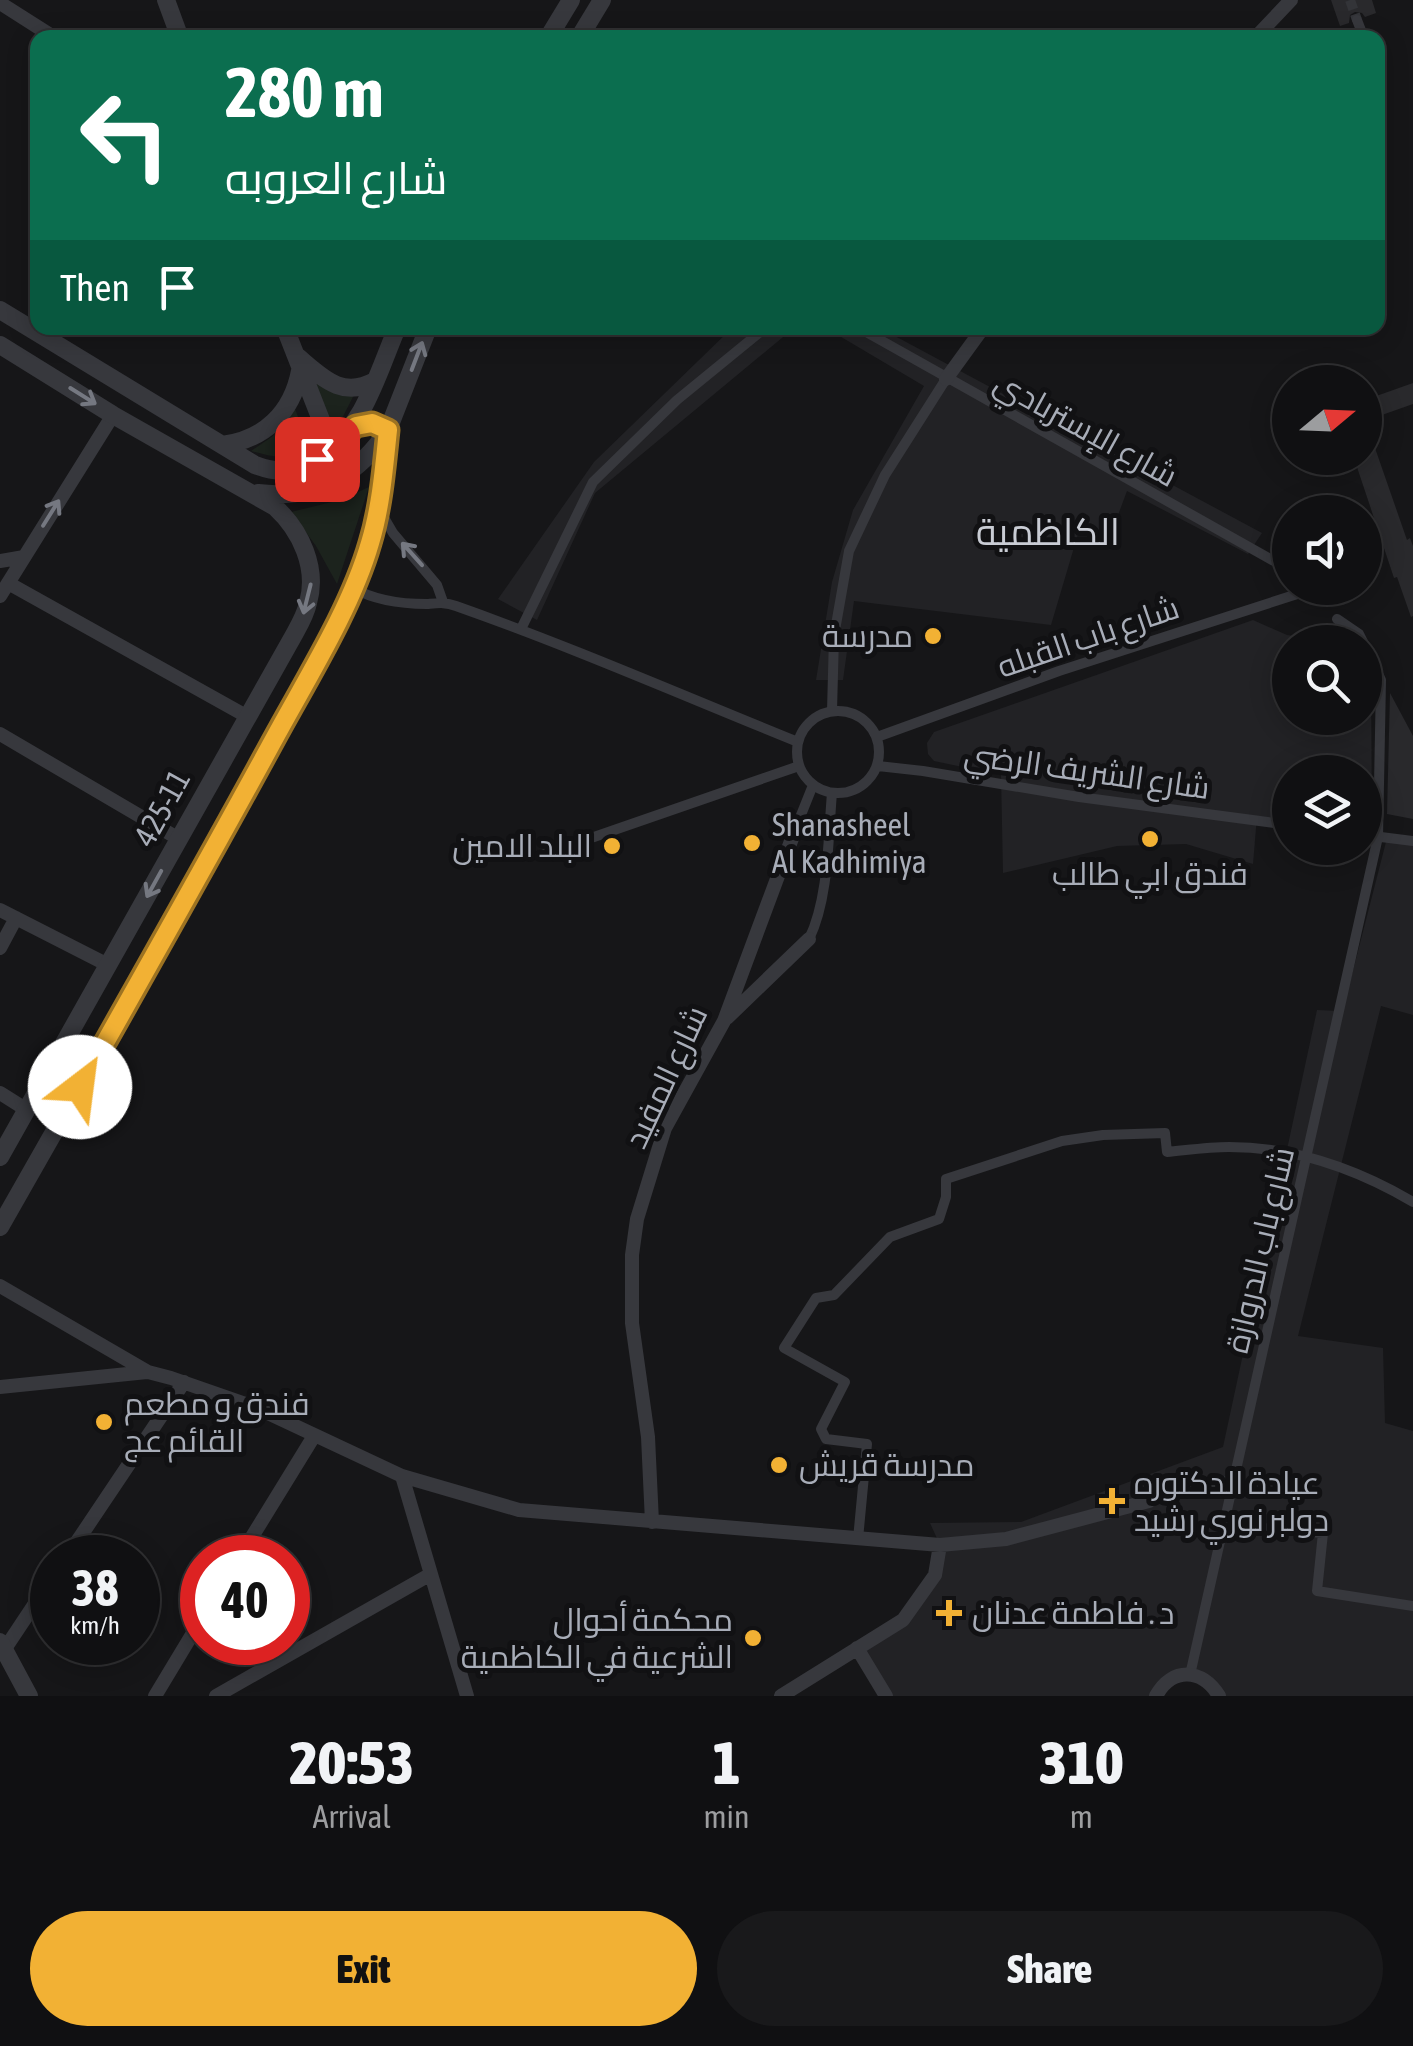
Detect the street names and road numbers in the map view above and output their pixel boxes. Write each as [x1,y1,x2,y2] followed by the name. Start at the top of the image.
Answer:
[985,363,1184,500] street label: شارع الإستربادي
[992,588,1185,689] street label: شارع باب القبله
[961,735,1212,812] street label: شارع الشريف الرضي
[126,763,198,852] street label: 425-11
[617,1000,718,1155] street label: شارع المفيد
[1218,1143,1305,1357] street label: شارع باب الدروازة

